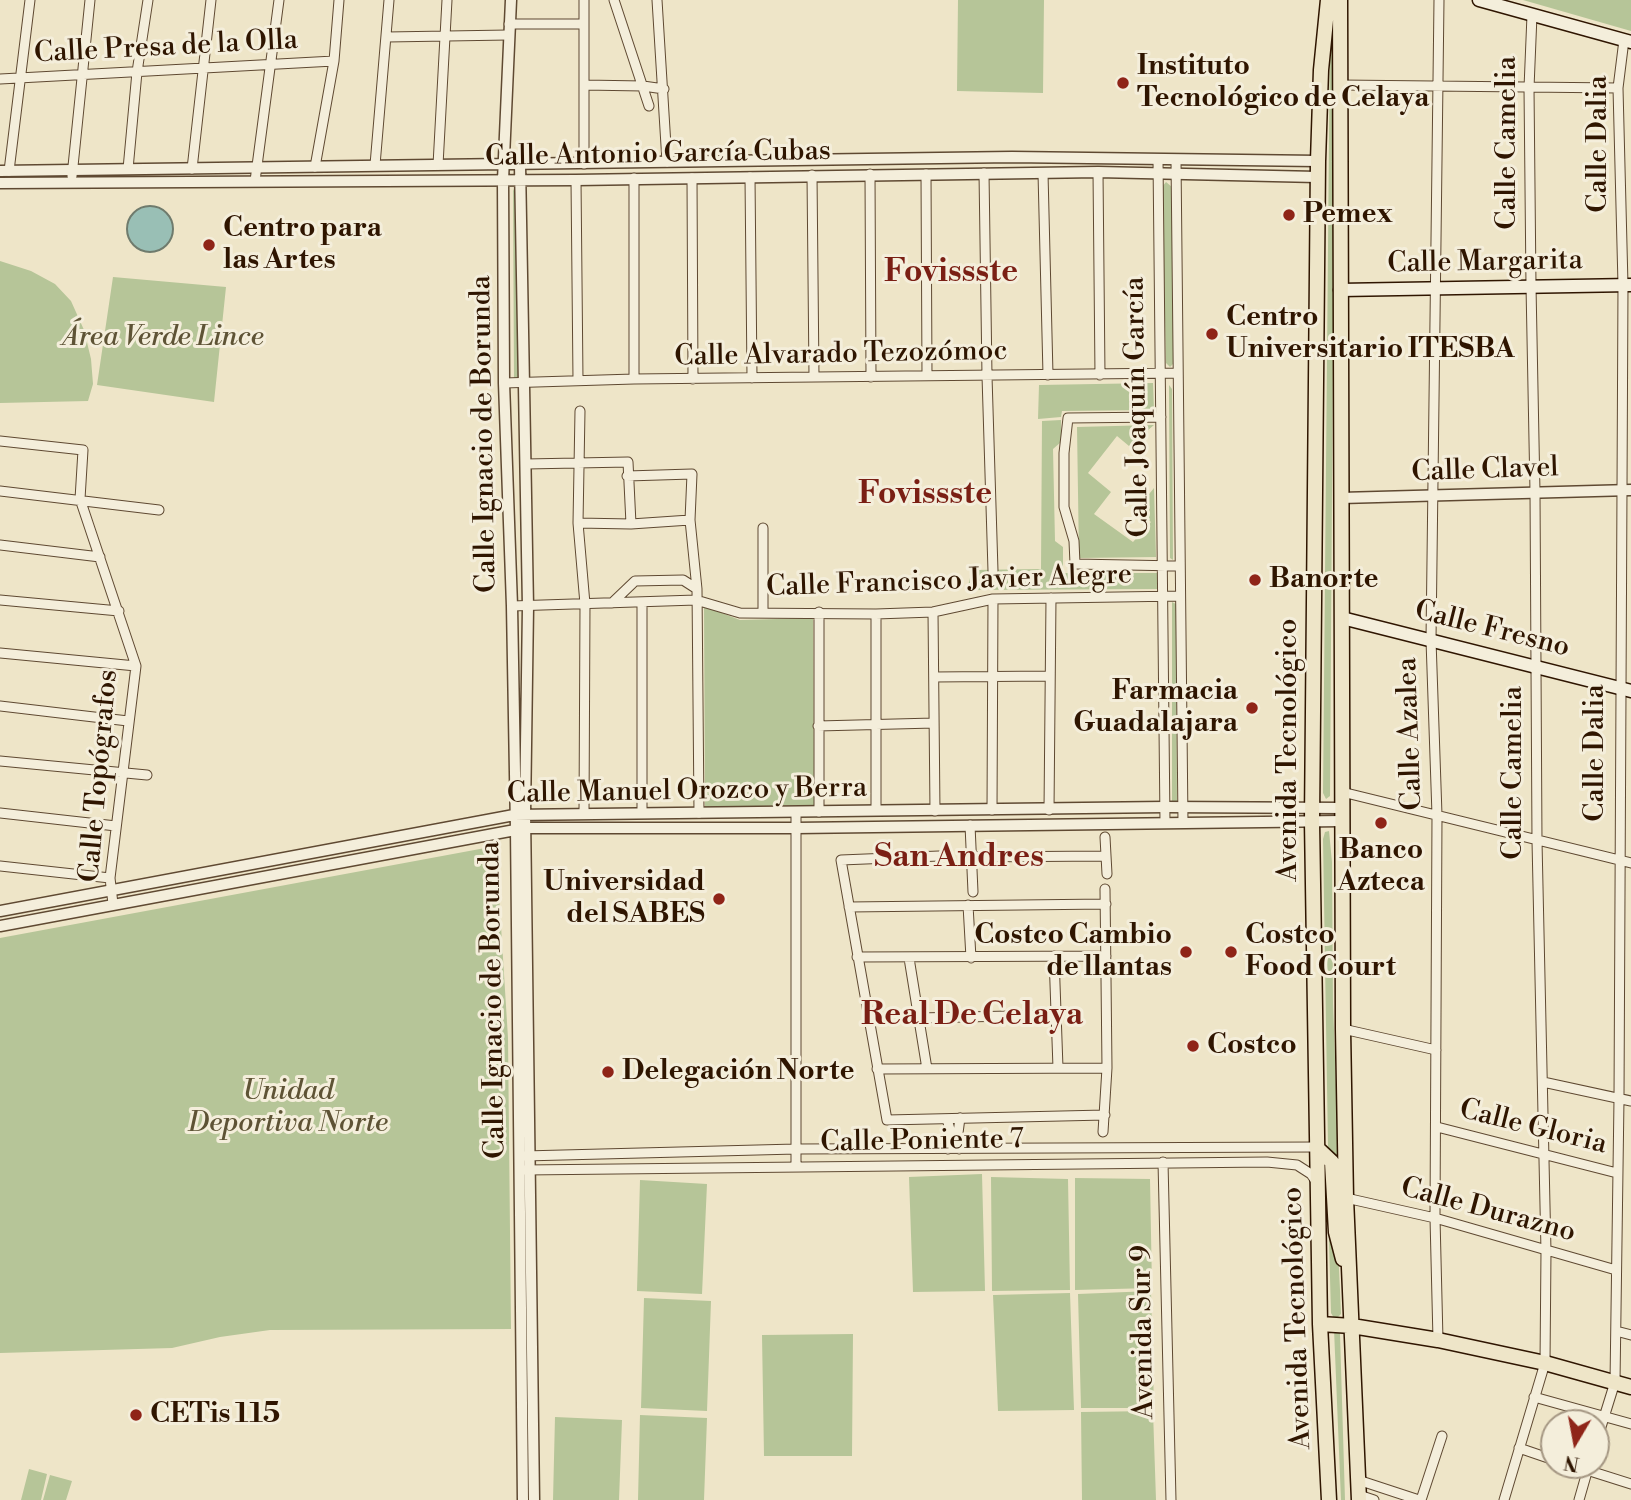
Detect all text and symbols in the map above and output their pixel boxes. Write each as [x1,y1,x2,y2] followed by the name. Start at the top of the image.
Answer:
[33,24,299,72] street label: Calle Presa de la Olla
[1137,50,1429,116] place label: Instituto Tecnológico de Celaya
[1491,56,1525,230] street label: Calle Camelia
[1115,75,1131,91] marker: Instituto Tecnológico de Celaya
[1582,75,1616,213] street label: Calle Dalia
[485,135,831,175] street label: Calle Antonio García Cubas
[1303,198,1393,232] place label: Pemex
[1281,207,1297,223] marker: Pemex
[223,212,382,278] place label: Centro para las Artes
[201,237,217,253] marker: Centro para las Artes
[1387,244,1583,282] street label: Calle Margarita
[884,254,1018,292] district label: Fovissste
[465,275,505,593] street label: Calle Ignacio de Borunda
[1119,276,1157,538] street label: Calle Joaquín García
[1226,301,1515,367] place label: Centro Universitario ITESBA
[62,321,264,355] park label: Área Verde Lince
[1204,326,1220,342] marker: Centro Universitario ITESBA
[674,335,1008,375] street label: Calle Alvarado Tezozómoc
[1411,452,1559,490] street label: Calle Clavel
[858,476,992,514] district label: Fovissste
[766,559,1132,605] street label: Calle Francisco Javier Alegre
[1269,563,1379,597] place label: Banorte
[1247,572,1263,588] marker: Banorte
[1411,595,1573,665] street label: Calle Fresno
[1272,619,1306,881] street label: Avenida Tecnológico
[1392,657,1430,811] street label: Calle Azalea
[74,668,126,884] street label: Calle Topógrafos
[1073,675,1238,741] place label: Farmacia Guadalajara
[1579,684,1613,822] street label: Calle Dalia
[1497,686,1531,860] street label: Calle Camelia
[1244,700,1260,716] marker: Farmacia Guadalajara
[507,772,867,812] street label: Calle Manuel Orozco y Berra
[1373,815,1389,831] marker: Banco Azteca
[1337,834,1425,900] place label: Banco Azteca
[874,839,1044,877] district label: San Andres
[474,841,514,1159] street label: Calle Ignacio de Borunda
[543,866,705,932] place label: Universidad del SABES
[711,891,727,907] marker: Universidad del SABES
[974,919,1172,985] place label: Costco Cambio de llantas
[1245,919,1396,985] place label: Costco Food Court
[1178,944,1194,960] marker: Costco Cambio de llantas
[1223,944,1239,960] marker: Costco Food Court
[861,997,1083,1035] district label: Real De Celaya
[1207,1029,1297,1063] place label: Costco
[1185,1038,1201,1054] marker: Costco
[622,1055,854,1089] place label: Delegación Norte
[600,1064,616,1080] marker: Delegación Norte
[188,1075,388,1141] park label: Unidad Deportiva Norte
[1456,1093,1610,1163] street label: Calle Gloria
[820,1123,1024,1161] street label: Calle Poniente 7
[1397,1172,1579,1250] street label: Calle Durazno
[1277,1186,1319,1450] street label: Avenida Tecnológico
[1126,1245,1162,1419] street label: Avenida Sur 9
[150,1398,280,1432] place label: CETis 115
[128,1407,144,1423] marker: CETis 115
[1540,1409,1610,1479] north arrow
[1562,1450,1581,1476] text: N

